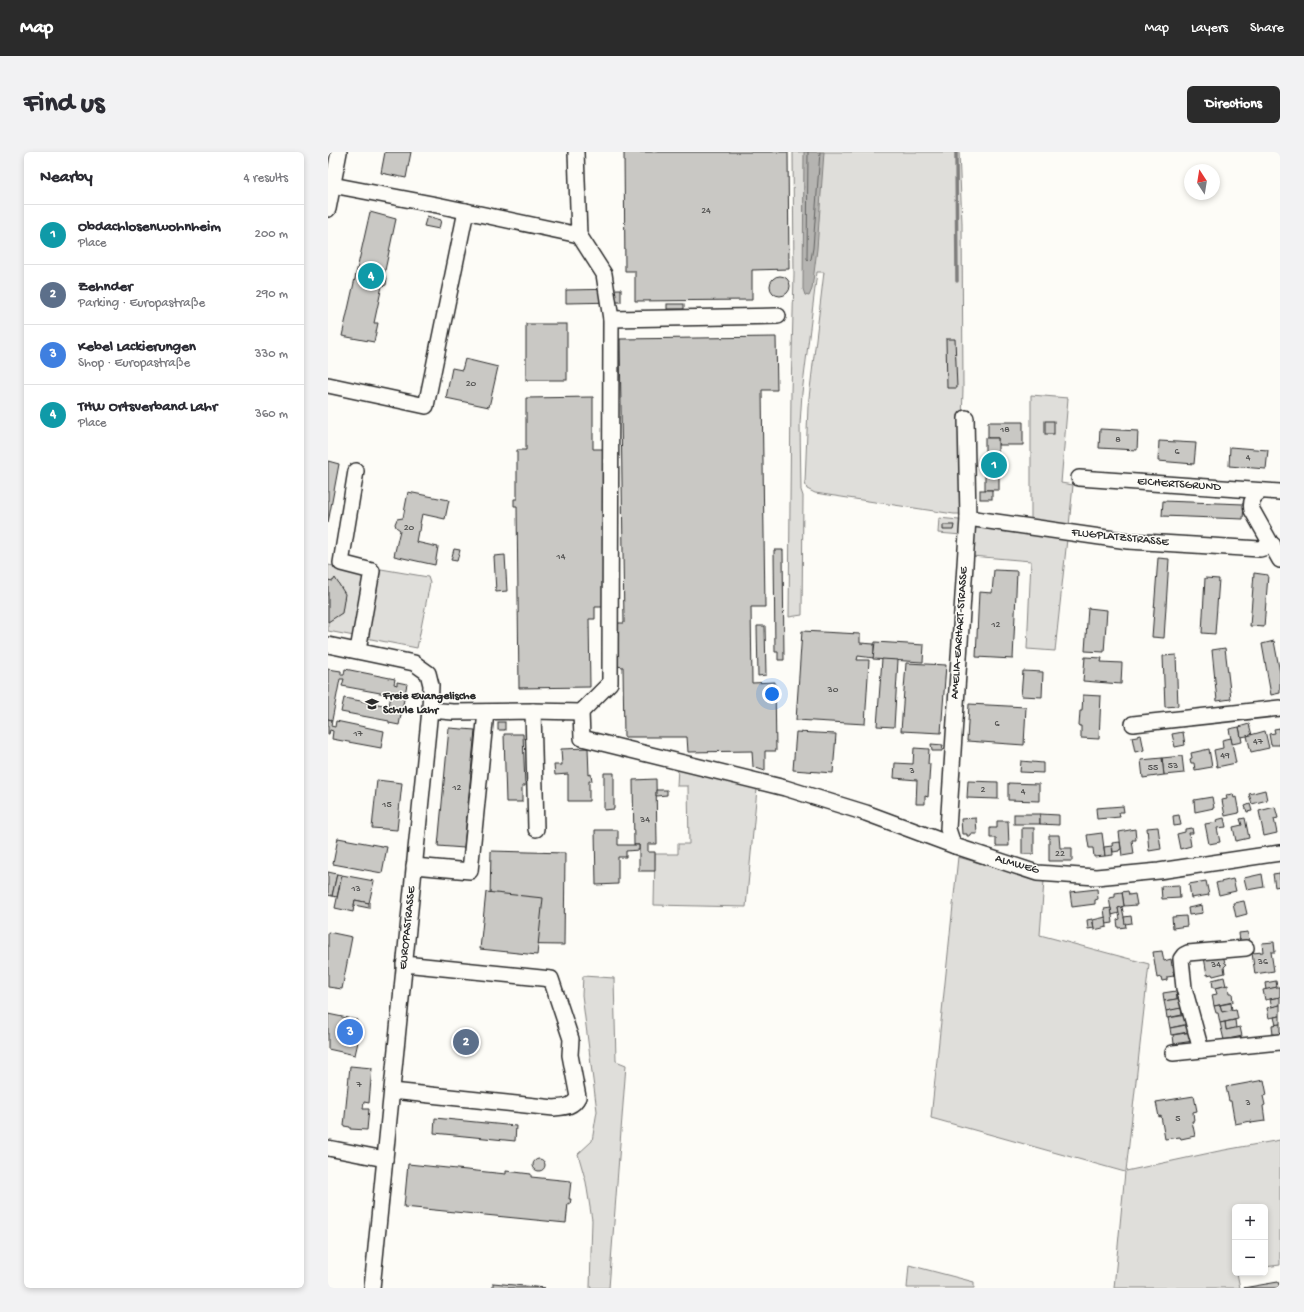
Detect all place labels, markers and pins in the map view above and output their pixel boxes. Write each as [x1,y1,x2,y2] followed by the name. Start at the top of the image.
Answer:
[358,261,384,291] pin: 4
[981,450,1007,480] pin: 1
[382,690,477,718] place label: Freie Evangelische Schule Lahr
[364,696,380,712] school or university icon: Freie Evangelische Schule Lahr
[337,1017,363,1047] pin: 3
[453,1027,479,1057] pin: 2

